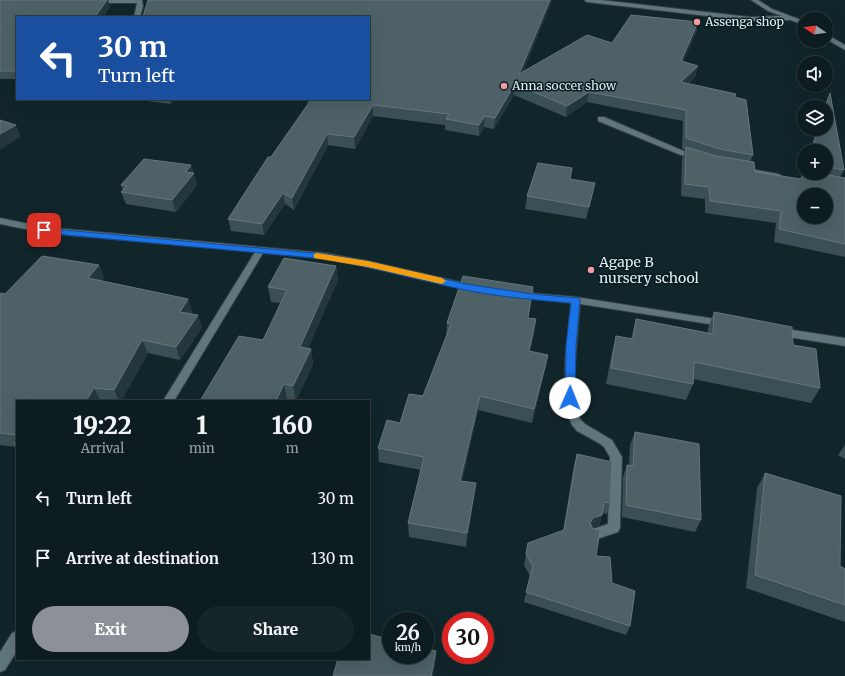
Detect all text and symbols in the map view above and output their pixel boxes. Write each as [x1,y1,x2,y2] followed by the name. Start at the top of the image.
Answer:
[797,12,833,48] north arrow
[797,12,833,224] map controls
[704,14,784,29] place label: Assenga shop
[692,17,702,27] marker: Assenga shop
[98,29,167,65] text: 30 m
[32,32,84,84] icon: left
[797,56,833,92] button: sound
[98,64,175,87] text: Turn left
[511,78,617,93] place label: Anna soccer show
[499,81,509,91] marker: Anna soccer show
[797,100,833,136] button: layers
[797,144,833,180] button: +
[797,188,833,224] button: −
[27,213,61,247] pin
[33,219,55,241] icon: arrive
[598,253,700,287] place label: Agape B nursery school
[586,265,596,275] marker: Agape B nursery school
[549,377,591,419] position arrow
[73,410,132,441] text: 19:22
[196,410,207,441] text: 1
[272,410,313,441] text: 160
[81,440,124,457] text: Arrival
[189,440,215,457] text: min
[286,440,299,457] text: m
[32,487,54,509] icon: left
[66,489,132,508] text: Turn left
[317,489,354,508] text: 30 m
[32,547,54,569] icon: arrive
[66,549,219,568] text: Arrive at destination
[311,549,354,568] text: 130 m
[32,606,189,652] button: Exit
[197,606,354,652] button: Share
[442,612,494,664] speed limit sign: 30
[396,620,420,645] text: 26
[395,641,421,654] text: km/h

